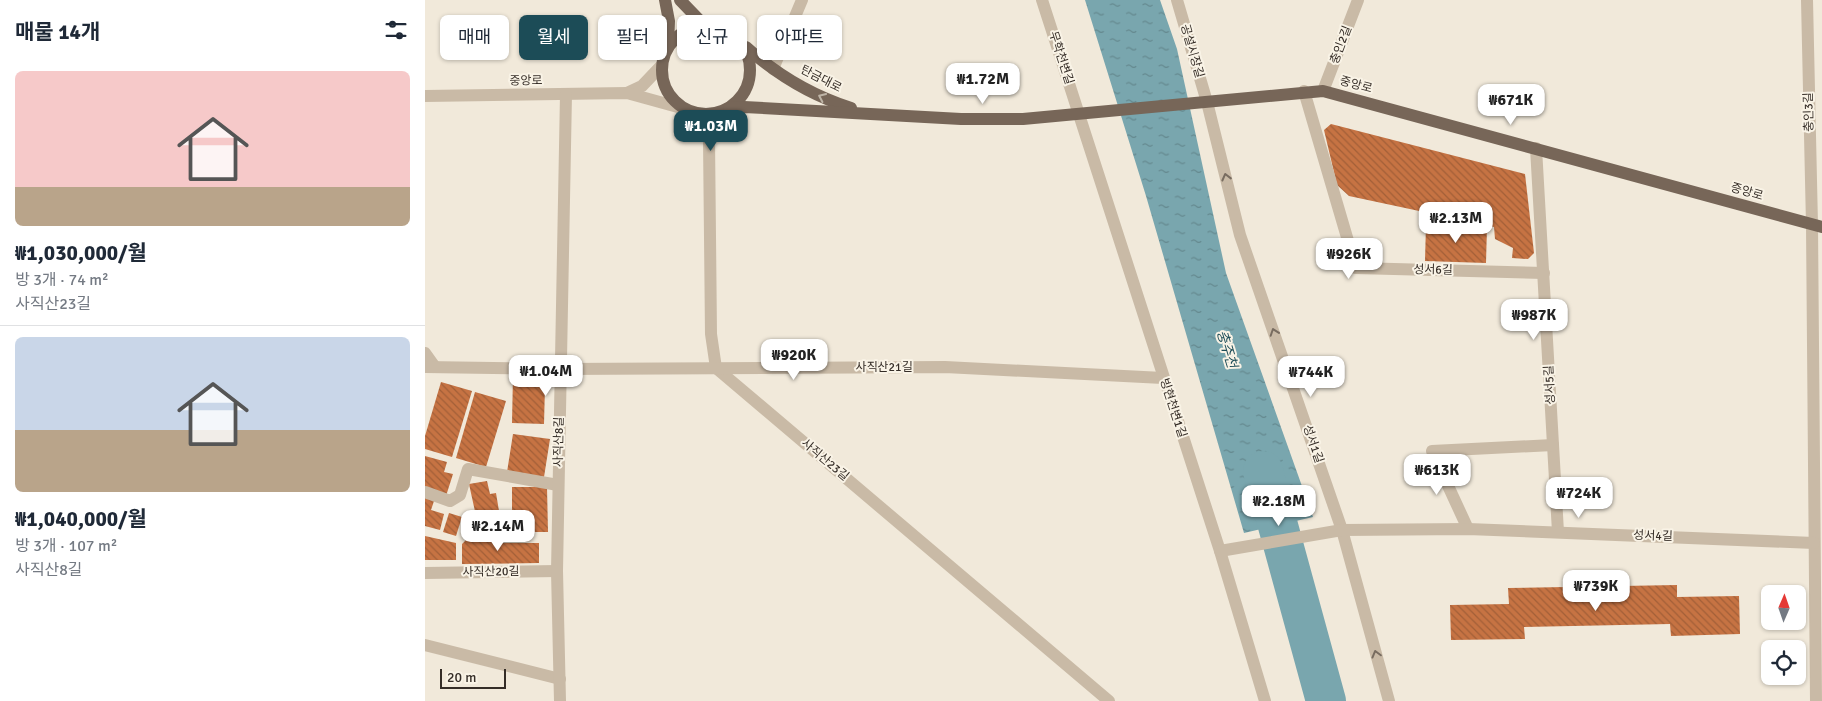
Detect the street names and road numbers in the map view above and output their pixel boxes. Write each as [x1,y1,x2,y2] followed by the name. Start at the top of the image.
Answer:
[1177,22,1207,80] street label: 공설시장길
[1327,24,1355,66] street label: 충인2길
[1045,29,1077,87] street label: 무학천변길
[798,62,844,96] street label: 탄금대로
[509,73,543,89] street label: 중앙로
[1338,73,1374,97] street label: 중앙로
[1801,92,1817,132] street label: 충인3길
[1729,180,1765,204] street label: 중앙로
[1413,262,1453,278] street label: 성서6길
[855,360,913,375] street label: 사직산21길
[1541,365,1559,405] street label: 성서5길
[1156,376,1190,440] street label: 빙현천변1길
[551,417,567,467] street label: 사직산8길
[1299,423,1327,465] street label: 성서1길
[798,436,852,484] street label: 사직산23길
[1633,528,1673,544] street label: 성서4길
[462,564,520,580] street label: 사직산20길

